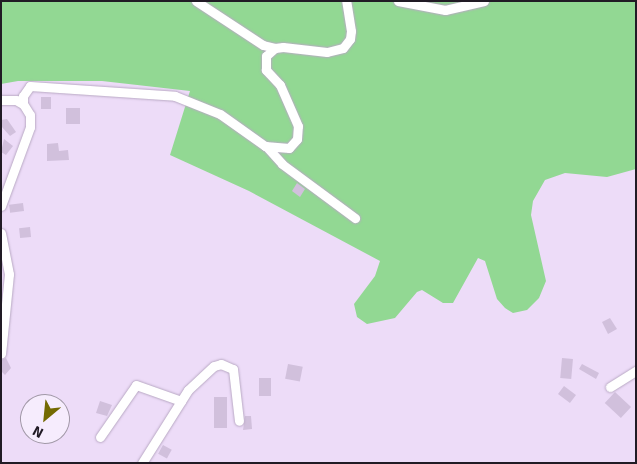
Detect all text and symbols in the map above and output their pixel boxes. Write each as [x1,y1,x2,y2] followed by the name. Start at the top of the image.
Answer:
[20,394,70,444] north arrow
[30,422,46,442] text: N

